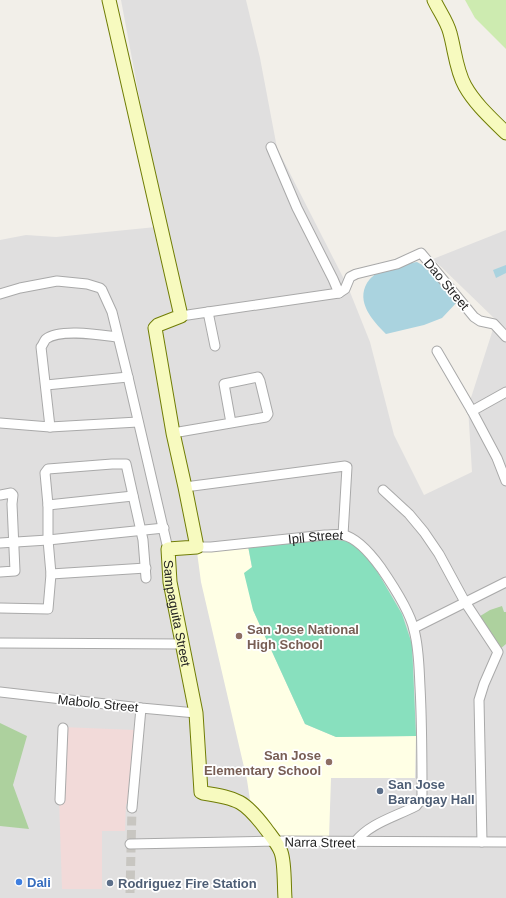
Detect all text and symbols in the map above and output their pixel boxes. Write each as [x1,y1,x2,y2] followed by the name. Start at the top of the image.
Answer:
[421,256,473,313] street label: Dao Street
[287,527,344,547] street label: Ipil Street
[161,560,194,668] street label: Sampaguita Street
[247,622,359,652] place label: San Jose National High School
[234,631,244,641] marker: San Jose National High School
[57,692,139,715] street label: Mabolo Street
[204,748,321,778] place label: San Jose Elementary School
[324,757,334,767] marker: San Jose Elementary School
[388,777,475,807] place label: San Jose Barangay Hall
[375,786,385,796] marker: San Jose Barangay Hall
[284,834,356,851] street label: Narra Street
[27,875,51,890] place label: Dali
[118,876,257,891] place label: Rodriguez Fire Station
[14,877,24,887] marker: Dali
[105,878,115,888] marker: Rodriguez Fire Station

